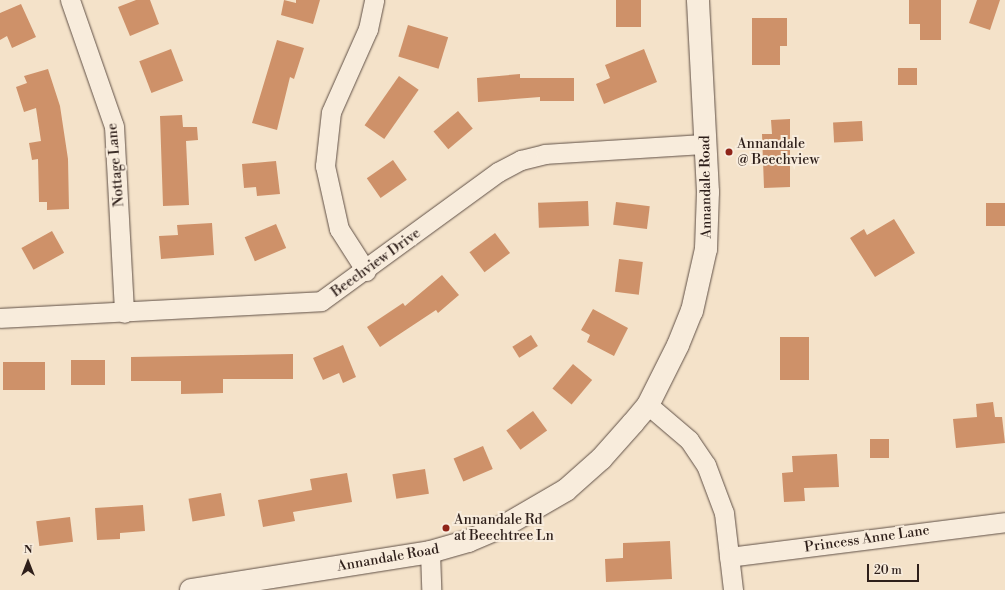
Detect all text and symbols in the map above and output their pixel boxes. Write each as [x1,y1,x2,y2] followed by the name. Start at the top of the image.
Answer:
[104,122,128,208] street label: Nottage Lane
[697,135,715,239] street label: Annandale Road
[737,136,819,168] place label: Annandale @ Beechview
[724,147,734,157] marker: Annandale @ Beechview
[328,225,424,301] street label: Beechview Drive
[454,512,554,544] place label: Annandale Rd at Beechtree Ln
[803,522,931,556] street label: Princess Anne Lane
[441,523,451,533] marker: Annandale Rd at Beechtree Ln
[336,541,440,575] street label: Annandale Road
[8,542,48,582] north arrow
[24,543,32,557] text: N
[869,556,921,582] scale bar
[874,563,902,578] text: 20 m

